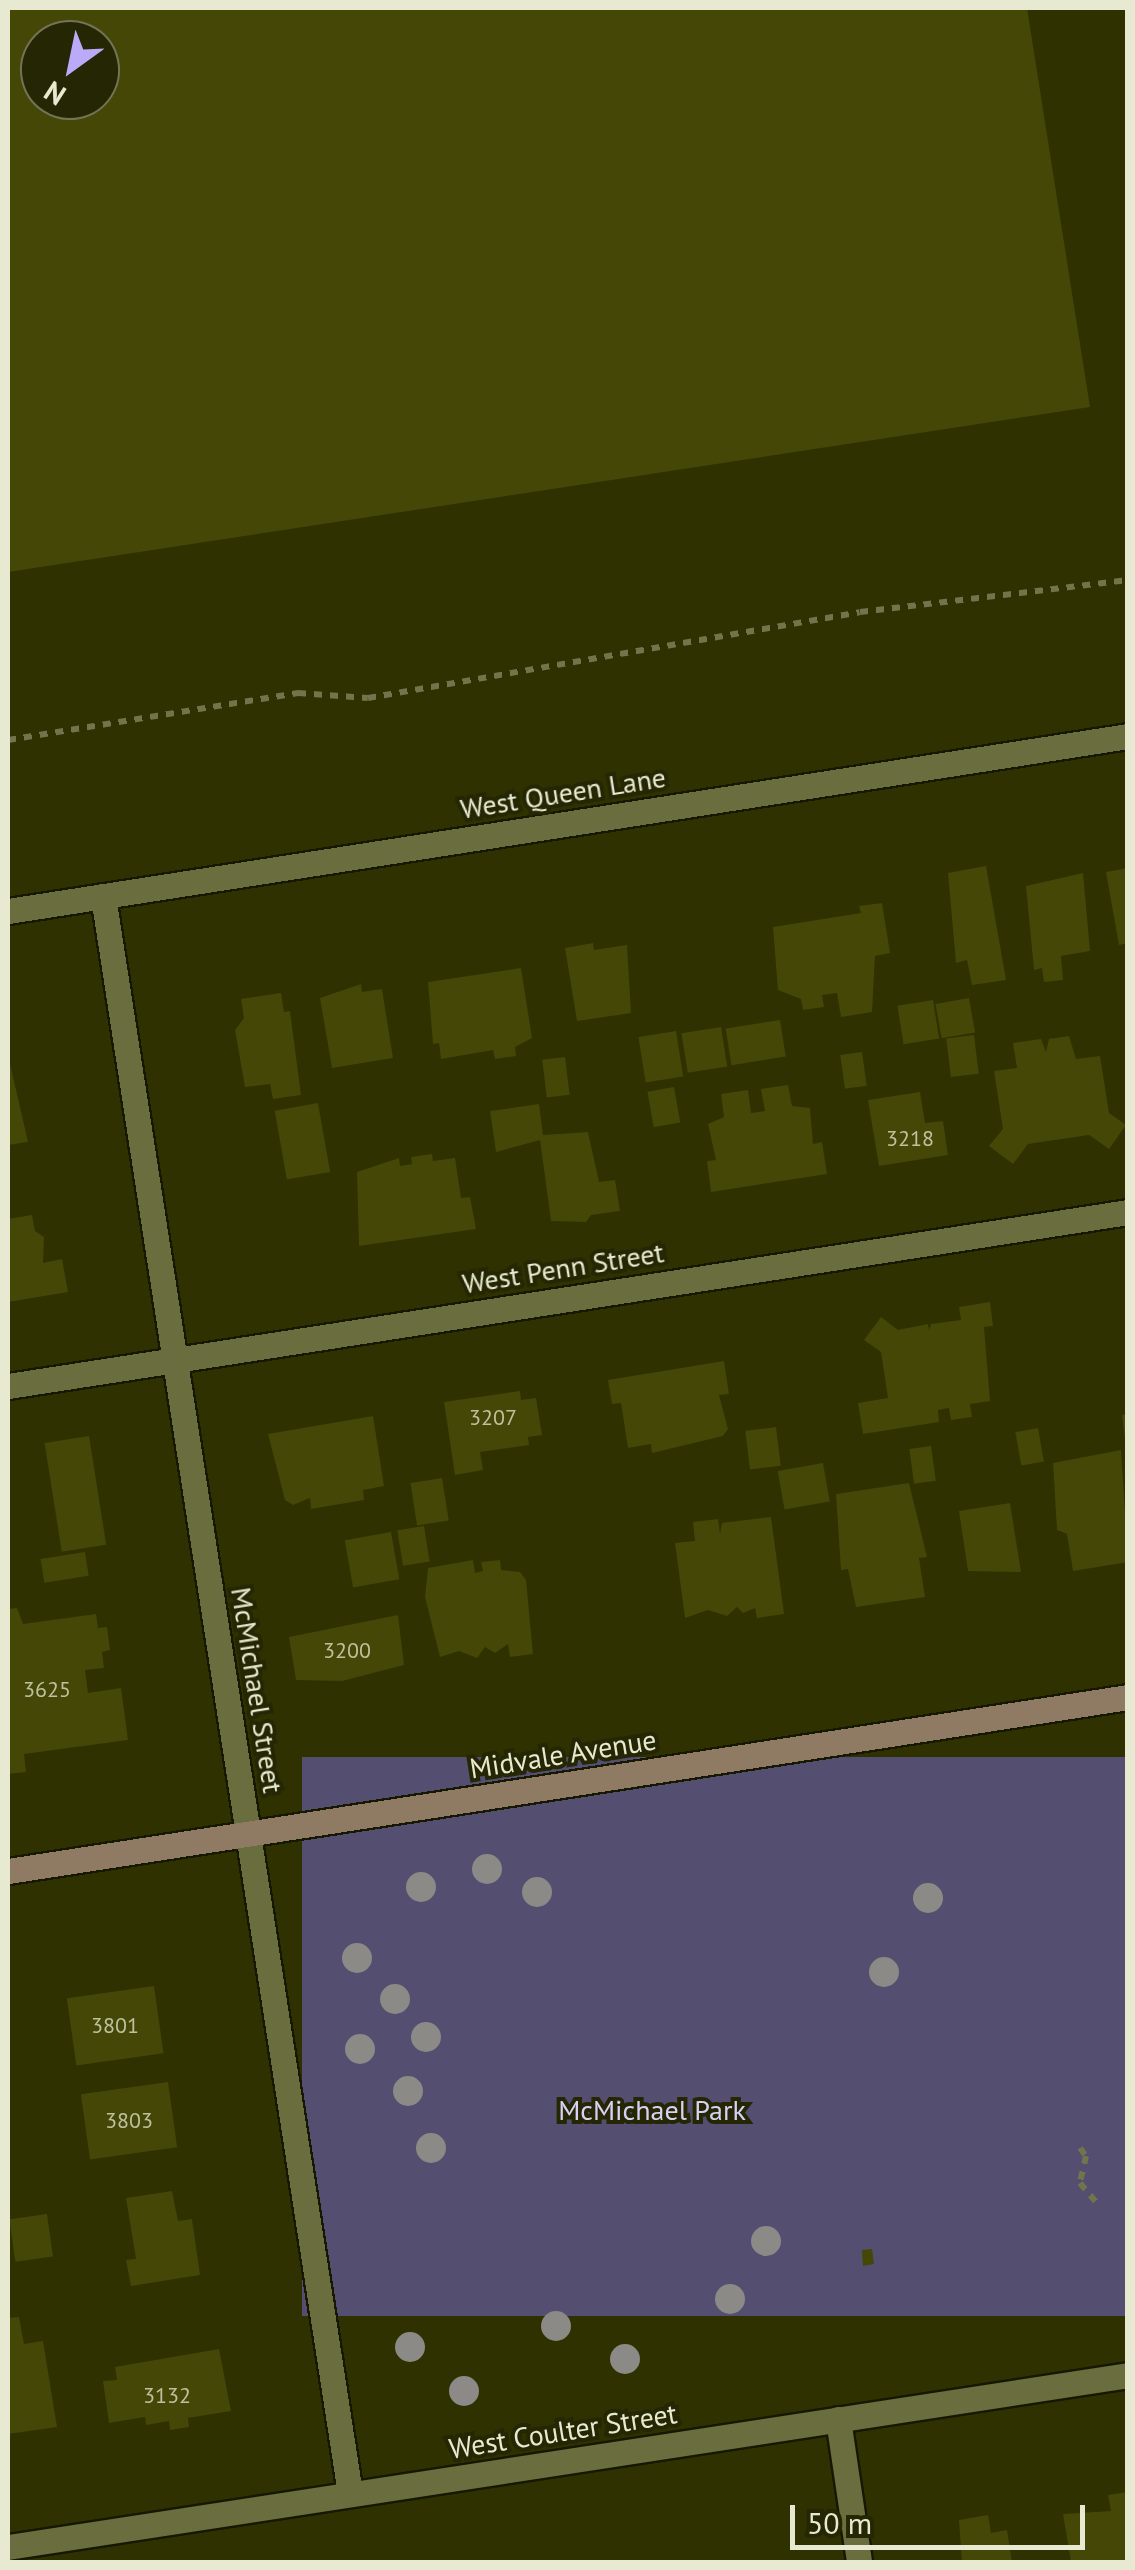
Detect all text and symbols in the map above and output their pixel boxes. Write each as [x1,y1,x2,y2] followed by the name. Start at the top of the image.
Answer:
[20,20,120,120] north arrow
[37,73,72,114] text: N
[458,760,668,826] street label: West Queen Lane
[886,1126,934,1152] house number: 3218
[460,1235,666,1301] street label: West Penn Street
[469,1405,517,1431] house number: 3207
[224,1585,290,1795] street label: McMichael Street
[323,1638,371,1664] house number: 3200
[23,1677,71,1703] house number: 3625
[467,1723,659,1785] street label: Midvale Avenue
[91,2013,139,2039] house number: 3801
[558,2093,746,2127] park label: McMichael Park
[105,2108,153,2134] house number: 3803
[143,2383,191,2409] house number: 3132
[447,2396,679,2466] street label: West Coulter Street
[795,2485,1090,2547] scale bar
[807,2503,872,2542] text: 50 m

